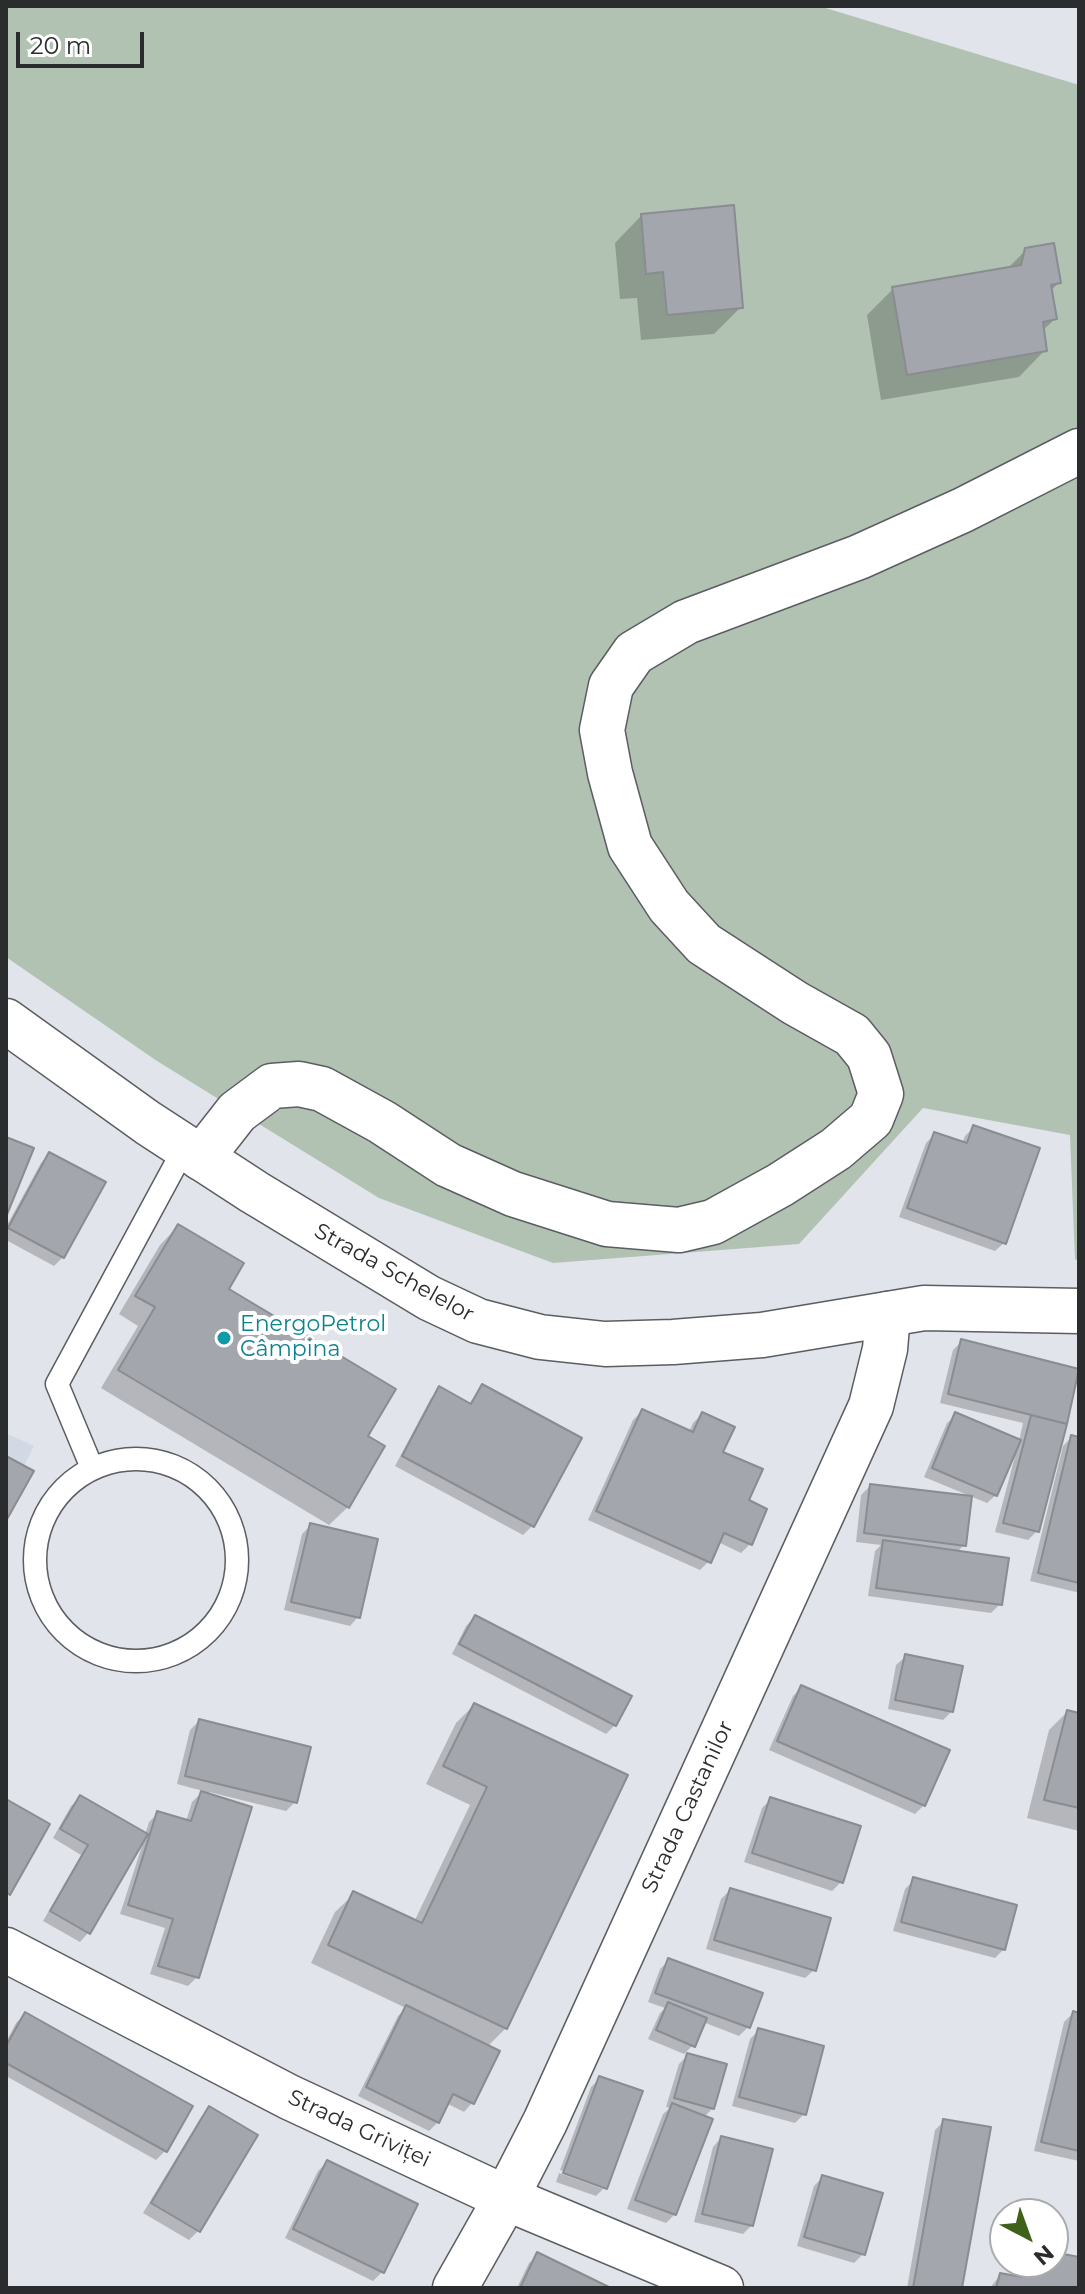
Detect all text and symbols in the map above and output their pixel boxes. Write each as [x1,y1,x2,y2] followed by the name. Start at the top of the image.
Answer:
[20,16,148,66] scale bar
[30,31,91,60] text: 20 m
[309,1218,479,1328] street label: Strada Schelelor
[240,1312,386,1364] place label: EnergoPetrol Câmpina
[215,1329,233,1347] marker: EnergoPetrol Câmpina
[637,1717,739,1897] street label: Strada Castanilor
[284,2084,434,2174] street label: Strada Griviței
[989,2198,1069,2278] north arrow
[1028,2239,1059,2271] text: N

